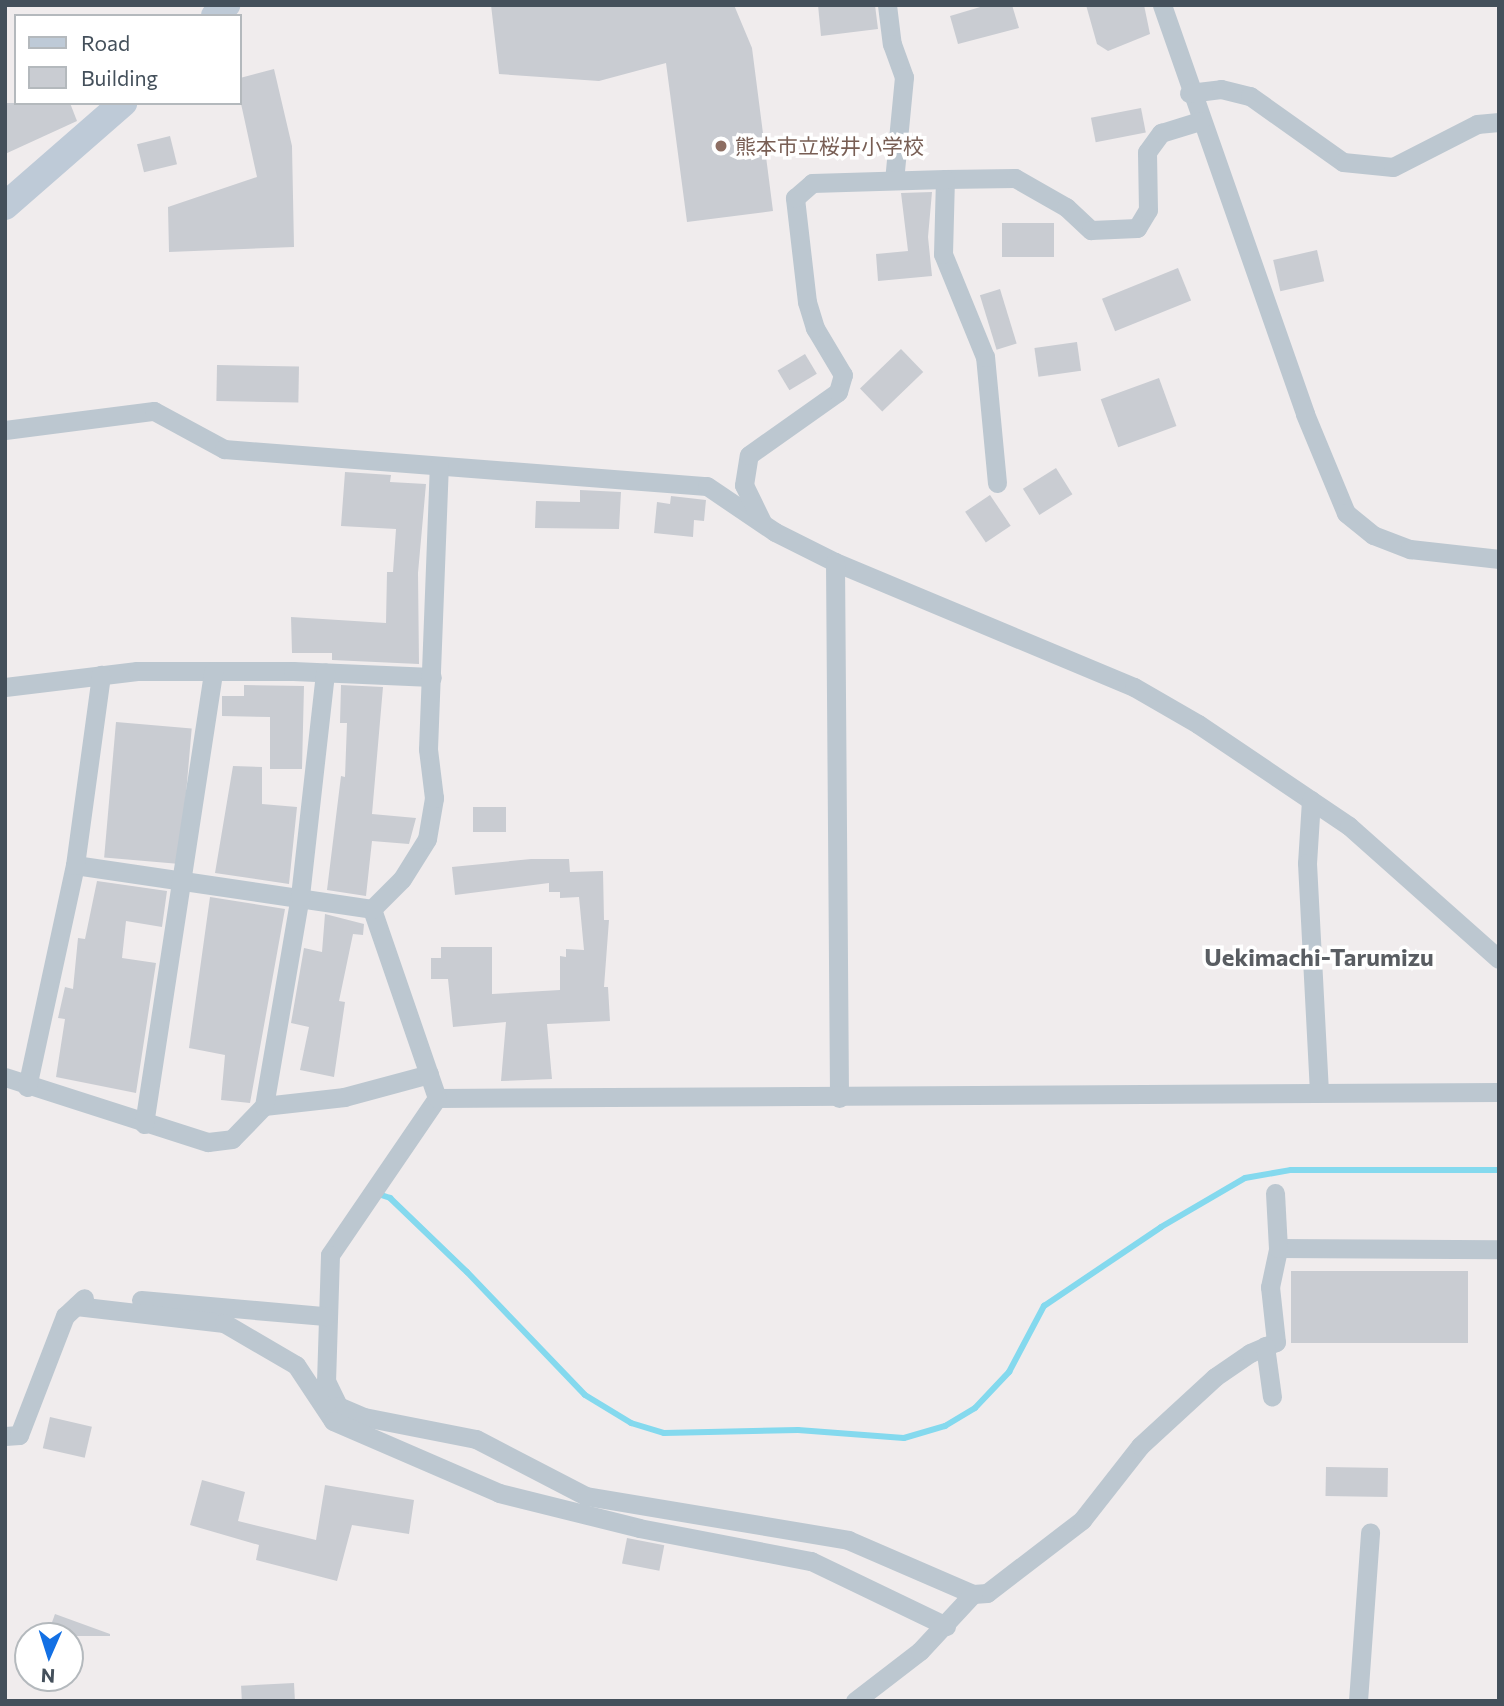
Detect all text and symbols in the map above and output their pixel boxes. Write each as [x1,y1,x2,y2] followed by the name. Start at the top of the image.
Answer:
[14,14,242,105] legend
[81,30,130,55] text: Road
[81,65,158,90] text: Building
[735,133,924,159] place label: 熊本市立桜井小学校
[713,138,729,154] marker: 熊本市立桜井小学校
[1204,943,1434,971] district label: Uekimachi-Tarumizu
[14,1622,84,1692] north arrow
[40,1665,56,1688] text: N

